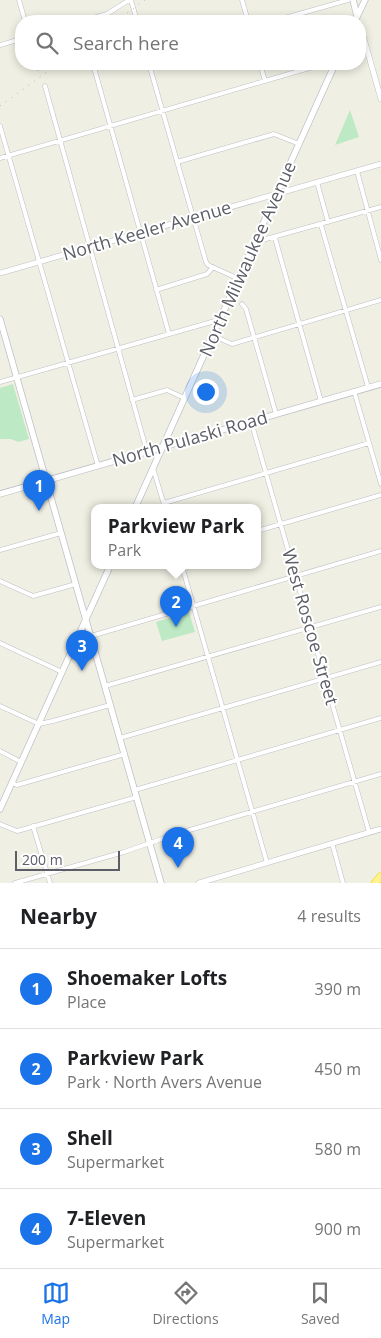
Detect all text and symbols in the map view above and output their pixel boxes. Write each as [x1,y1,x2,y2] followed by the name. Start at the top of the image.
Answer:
[15,15,366,70] search box
[33,29,61,57] icon: search
[73,30,179,56] text: Search here
[193,157,301,360] street label: North Milwaukee Avenue
[60,194,234,266] street label: North Keeler Avenue
[193,379,219,405] your location
[109,404,270,472] street label: North Pulaski Road
[23,470,55,511] pin: 1
[91,504,261,569] popup
[108,513,244,539] text: Parkview Park
[108,539,141,561] text: Park
[277,546,345,708] street label: West Roscoe Street
[160,586,192,627] pin: 2
[66,630,98,671] pin: 3
[162,827,194,868] pin: 4
[15,848,120,871] scale bar
[22,850,63,869] text: 200 m
[20,902,97,930] text: Nearby
[297,905,361,927] text: 4 results
[67,965,227,991] text: Shoemaker Lofts
[31,978,41,1000] text: 1
[315,978,361,1000] text: 390 m
[67,991,106,1013] text: Place
[67,1045,204,1071] text: Parkview Park
[31,1058,41,1080] text: 2
[315,1058,361,1080] text: 450 m
[67,1071,262,1093] text: Park · North Avers Avenue
[67,1125,113,1151] text: Shell
[31,1138,41,1160] text: 3
[315,1138,361,1160] text: 580 m
[67,1151,164,1173] text: Supermarket
[67,1205,146,1231] text: 7-Eleven
[31,1218,41,1240] text: 4
[315,1218,361,1240] text: 900 m
[67,1231,164,1253] text: Supermarket
[41,1279,70,1328] tab: Map
[152,1279,219,1328] tab: Directions
[301,1279,340,1328] tab: Saved

